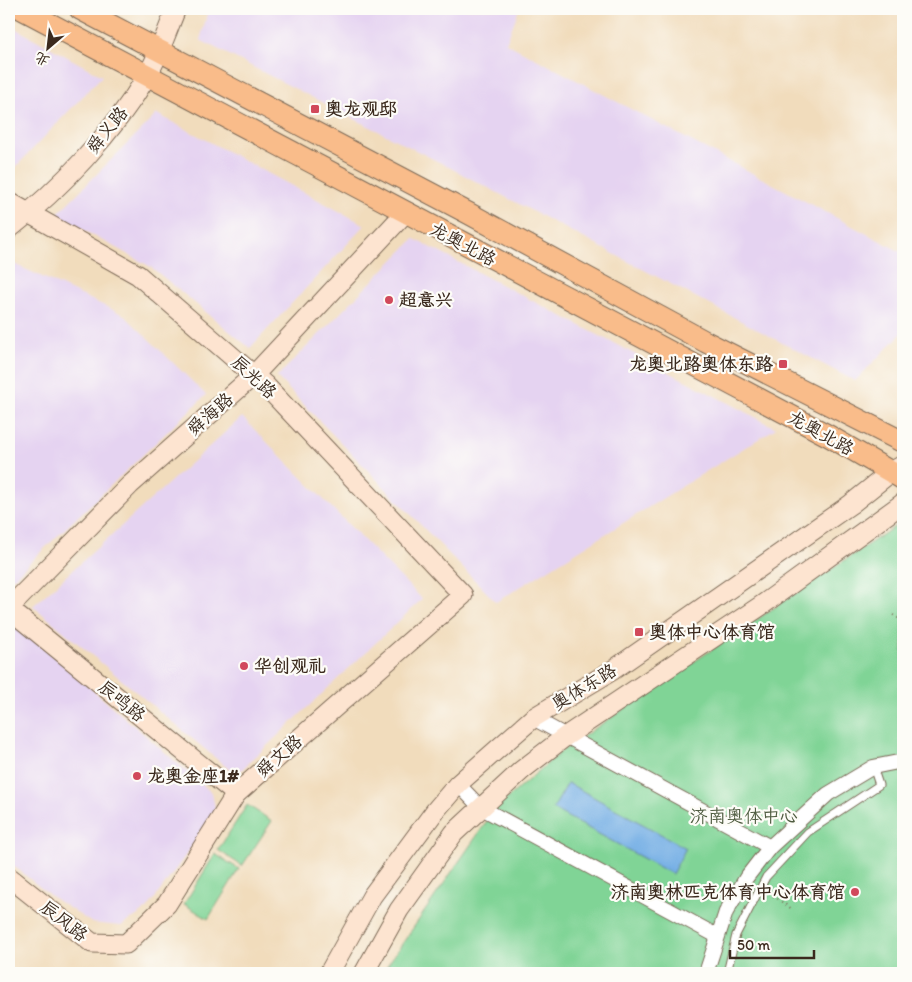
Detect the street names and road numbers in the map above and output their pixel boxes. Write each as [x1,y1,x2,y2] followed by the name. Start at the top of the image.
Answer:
[81,102,133,158] street label: 舜义路
[426,217,500,271] street label: 龙奥北路
[227,351,281,403] street label: 辰光路
[182,388,238,440] street label: 舜海路
[784,406,858,460] street label: 龙奥北路
[547,659,621,715] street label: 奥体东路
[94,675,150,727] street label: 辰鸣路
[251,730,307,782] street label: 舜文路
[36,896,92,946] street label: 辰风路

